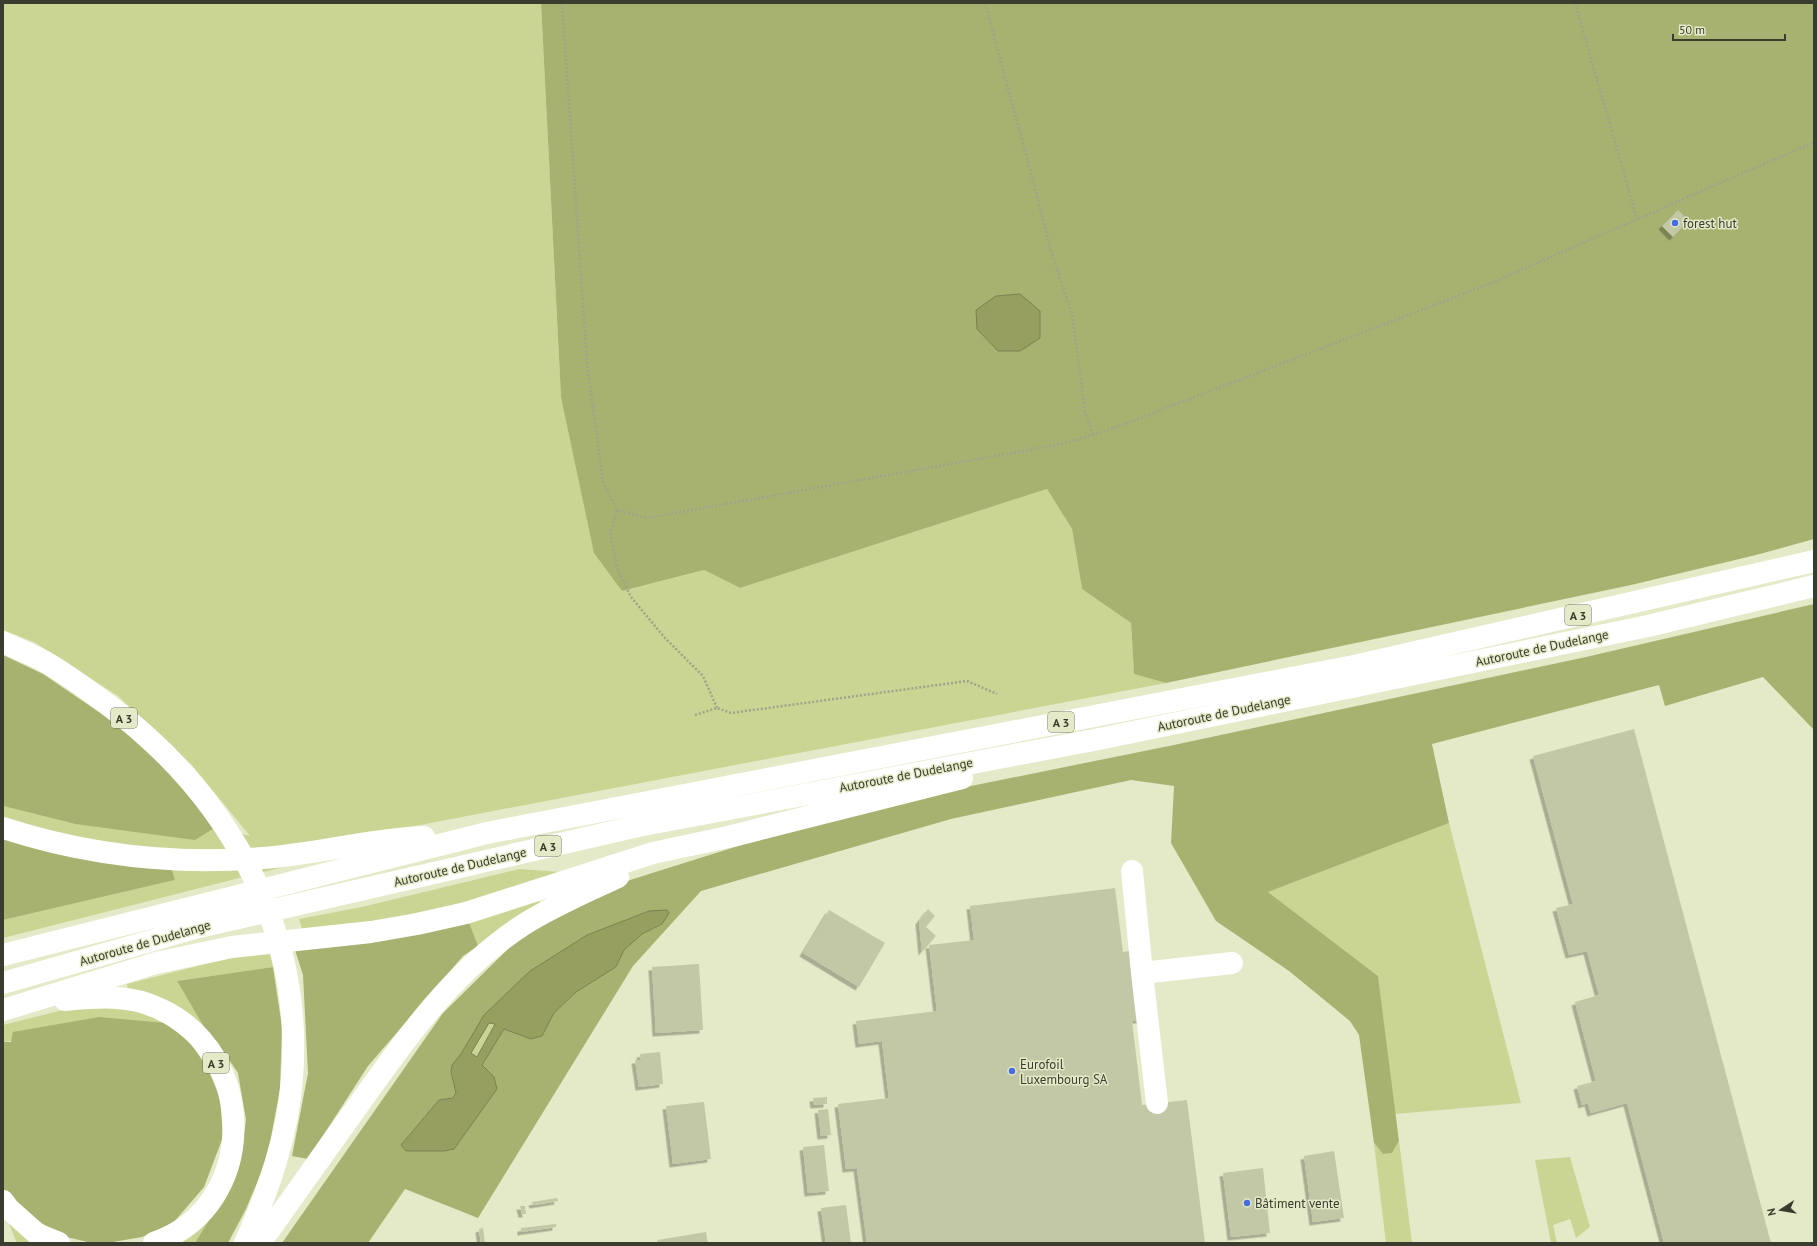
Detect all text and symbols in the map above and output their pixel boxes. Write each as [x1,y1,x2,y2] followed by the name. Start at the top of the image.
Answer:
[1673,16,1785,42] scale bar
[1679,22,1705,37] text: 50 m
[1683,215,1737,232] place label: forest hut
[1670,218,1680,228] marker: forest hut
[1565,605,1591,625] road number: A 3
[1474,626,1610,670] street label: Autoroute de Dudelange
[1156,691,1292,735] street label: Autoroute de Dudelange
[111,708,137,728] road number: A 3
[1048,712,1074,732] road number: A 3
[838,754,974,796] street label: Autoroute de Dudelange
[535,836,561,856] road number: A 3
[392,843,528,891] street label: Autoroute de Dudelange
[77,916,213,970] street label: Autoroute de Dudelange
[203,1053,229,1073] road number: A 3
[1020,1056,1108,1088] place label: Eurofoil Luxembourg SA
[1007,1066,1017,1076] marker: Eurofoil Luxembourg SA
[1761,1190,1801,1230] north arrow
[1255,1195,1340,1212] place label: Bâtiment vente
[1242,1198,1252,1208] marker: Bâtiment vente
[1764,1207,1779,1217] text: N

